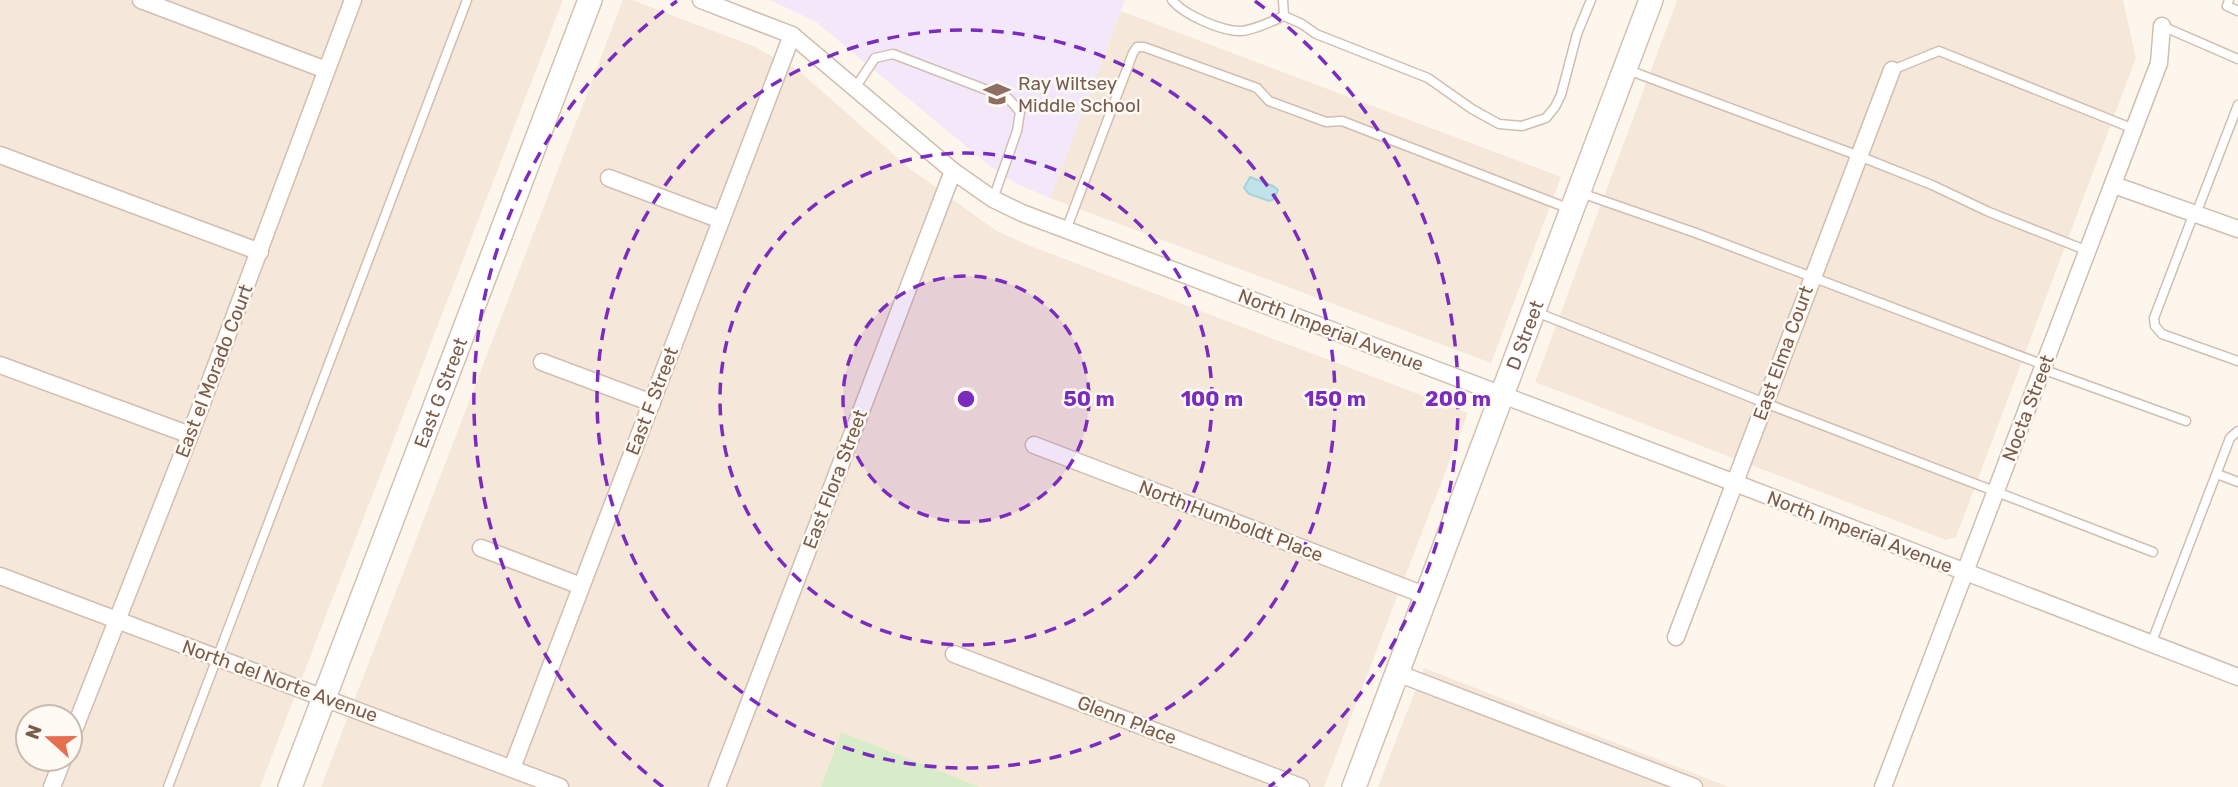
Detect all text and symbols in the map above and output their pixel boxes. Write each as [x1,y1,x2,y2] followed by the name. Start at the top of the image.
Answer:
[1018,72,1141,117] place label: Ray Wiltsey Middle School
[982,79,1012,109] school or university icon: Ray Wiltsey Middle School
[170,281,258,461] street label: East el Morado Court
[1748,282,1818,423] street label: East Elma Court
[1235,284,1427,376] street label: North Imperial Avenue
[1501,296,1548,373] street label: D Street
[409,334,472,451] street label: East G Street
[621,343,683,458] street label: East F Street
[1997,351,2059,464] street label: Nocta Street
[1063,386,1115,411] text: 50 m
[1181,386,1243,411] text: 100 m
[1304,386,1366,411] text: 150 m
[1425,386,1491,411] text: 200 m
[954,387,978,411] centre of rings
[798,405,872,552] street label: East Flora Street
[1136,475,1326,567] street label: North Humboldt Place
[1764,486,1956,578] street label: North Imperial Avenue
[179,635,381,727] street label: North del Norte Avenue
[1074,691,1180,749] street label: Glenn Place
[14,703,84,773] north arrow
[20,722,47,743] text: N

